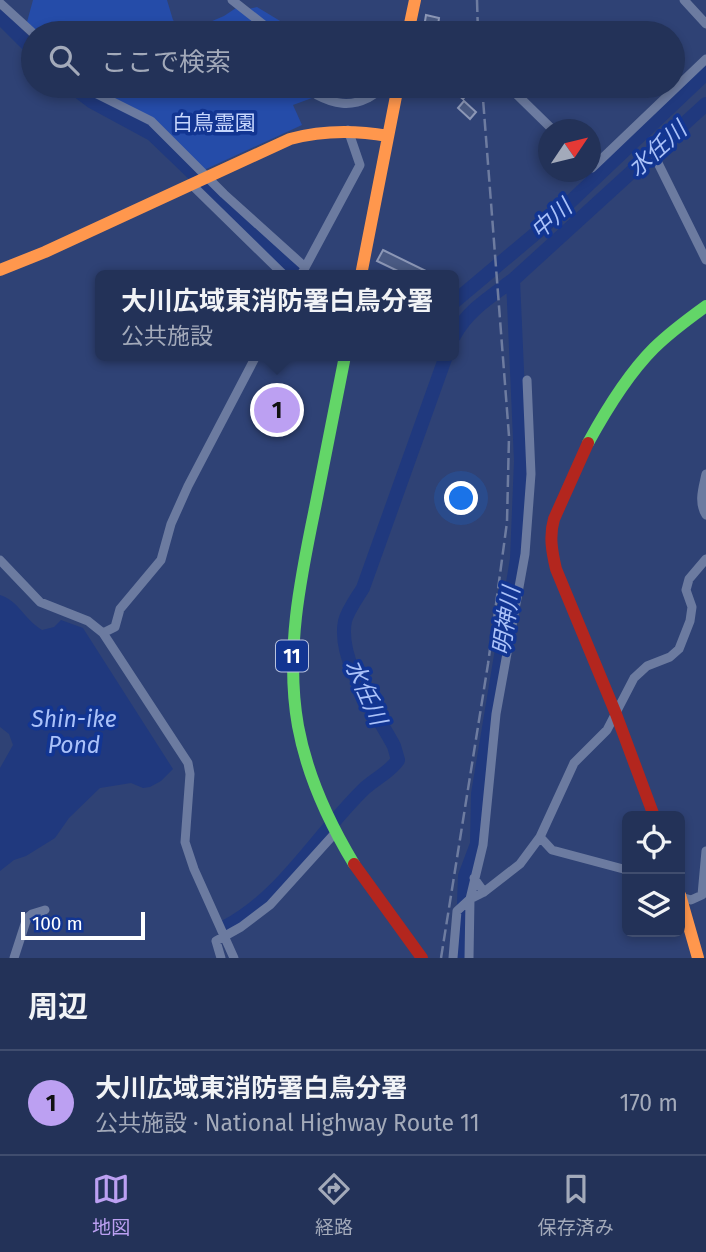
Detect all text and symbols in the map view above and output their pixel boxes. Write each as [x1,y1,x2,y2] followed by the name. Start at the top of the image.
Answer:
[21,21,685,98] search box
[45,41,83,79] icon: search
[101,47,231,78] text: ここで検索
[172,110,256,136] park label: 白鳥霊園
[622,114,694,182] water label: 水任川
[538,119,601,182] north arrow
[525,191,580,245] water label: 中川
[95,270,459,361] popup
[121,286,433,317] text: 大川広域東消防署白鳥分署
[121,322,213,350] text: 公共施設
[254,384,300,436] pin: 1
[444,481,478,515] your location
[487,582,526,657] water label: 明神川
[276,640,308,671] road number: 11
[339,655,394,732] water label: 水任川
[30,705,117,759] water label: Shin-ike Pond
[622,811,685,937] map controls
[622,811,685,874] button: locate
[622,874,685,937] button: layers
[21,909,145,941] scale bar
[32,912,83,935] text: 100 m
[28,989,88,1025] text: 周辺
[95,1073,407,1104] text: 大川広域東消防署白鳥分署
[46,1089,56,1117] text: 1
[619,1089,678,1117] text: 170 m
[95,1109,480,1137] text: 公共施設 · National Highway Route 11
[92,1170,130,1239] tab: 地図
[315,1170,353,1239] tab: 経路
[538,1170,614,1239] tab: 保存済み

